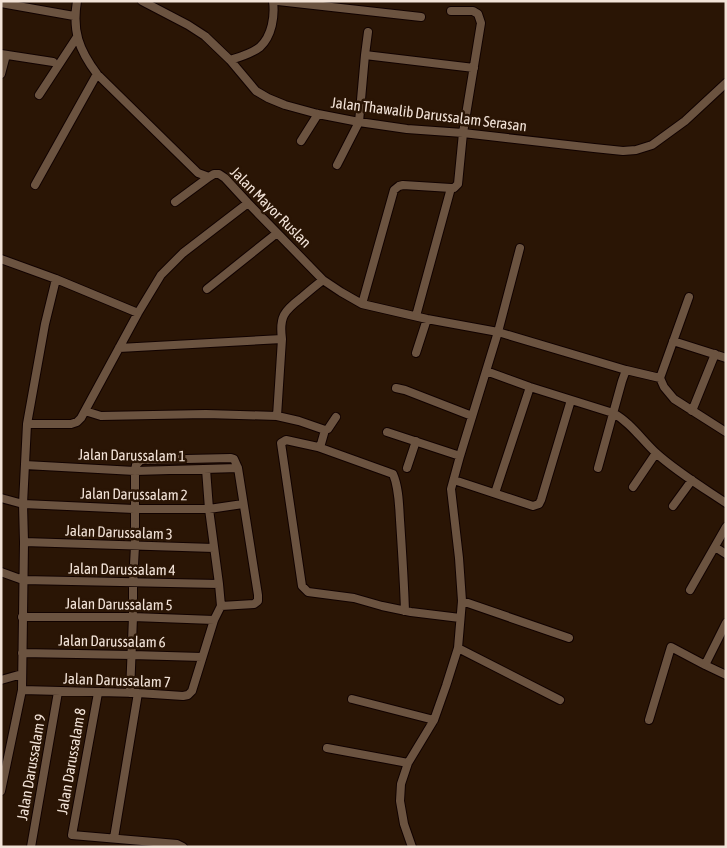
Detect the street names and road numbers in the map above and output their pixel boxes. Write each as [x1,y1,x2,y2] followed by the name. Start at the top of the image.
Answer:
[330,94,528,134] street label: Jalan Thawalib Darussalam Serasan
[227,163,315,251] street label: Jalan Mayor Ruslan
[78,446,186,464] street label: Jalan Darussalam 1
[80,485,188,503] street label: Jalan Darussalam 2
[65,522,173,542] street label: Jalan Darussalam 3
[68,560,176,578] street label: Jalan Darussalam 4
[65,595,173,613] street label: Jalan Darussalam 5
[58,632,166,650] street label: Jalan Darussalam 6
[63,670,171,690] street label: Jalan Darussalam 7
[53,707,89,815] street label: Jalan Darussalam 8
[13,713,49,821] street label: Jalan Darussalam 9

